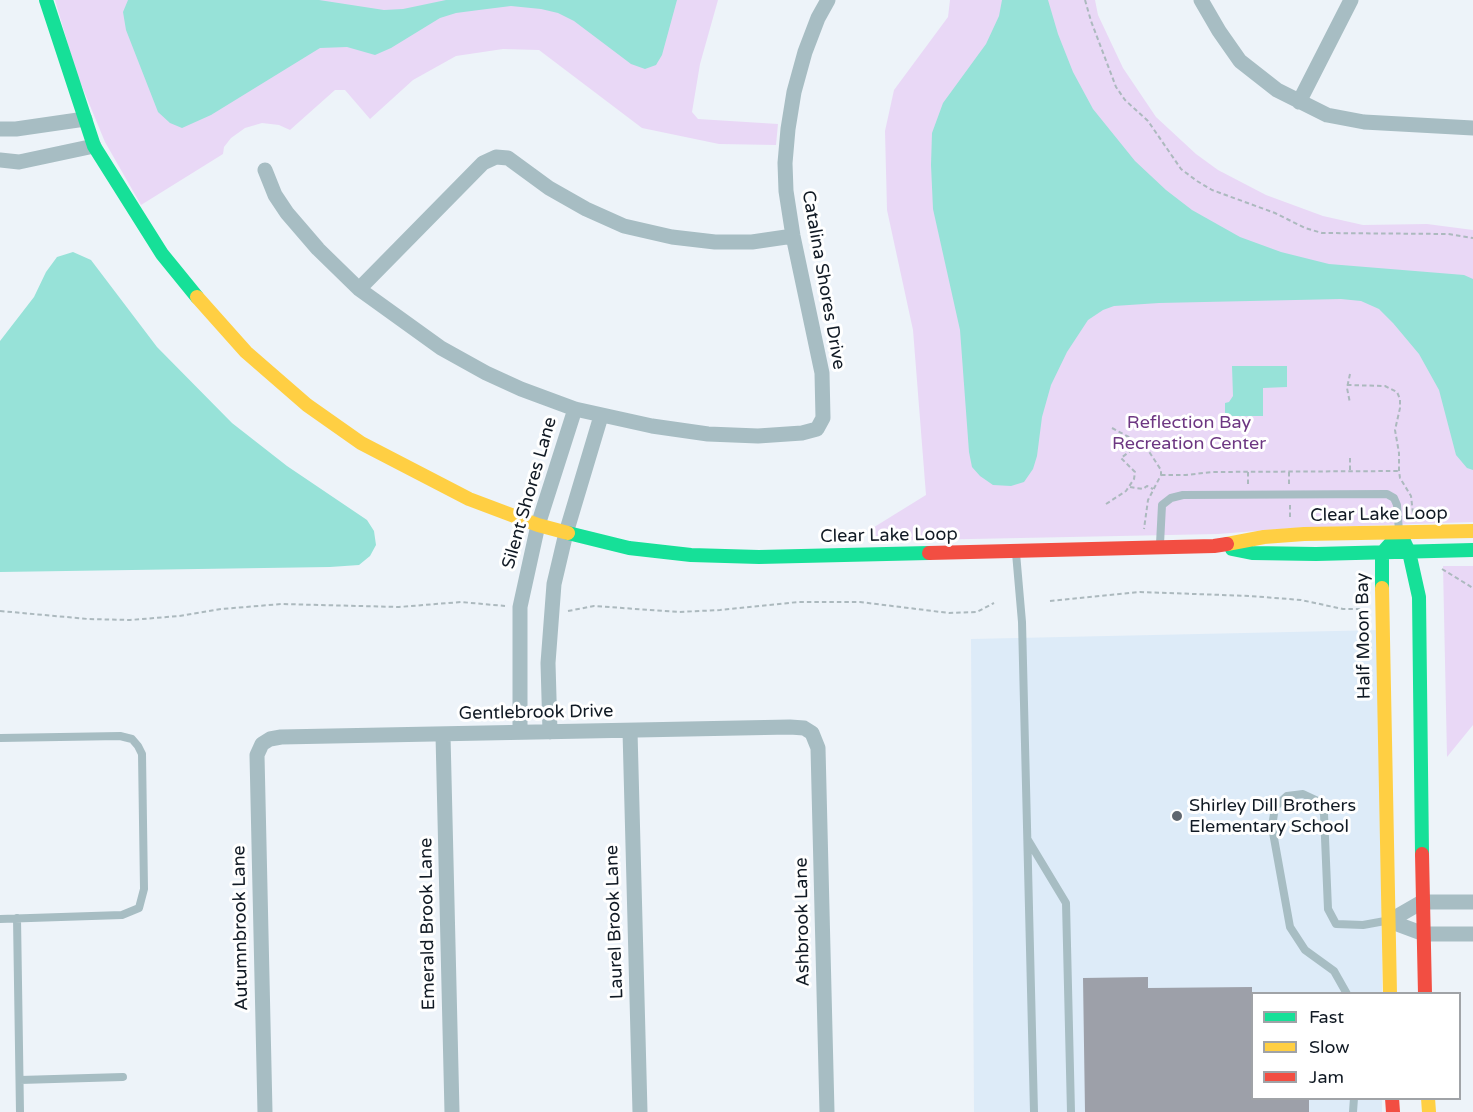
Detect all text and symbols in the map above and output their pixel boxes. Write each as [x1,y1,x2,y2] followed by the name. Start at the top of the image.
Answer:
[797,189,849,371] street label: Catalina Shores Drive
[1112,412,1266,454] park label: Reflection Bay Recreation Center
[498,415,562,571] street label: Silent Shores Lane
[1310,503,1448,527] street label: Clear Lake Loop
[820,524,958,548] street label: Clear Lake Loop
[1352,573,1376,699] street label: Half Moon Bay
[458,701,614,725] street label: Gentlebrook Drive
[1189,795,1356,838] place label: Shirley Dill Brothers Elementary School
[1170,809,1184,823] marker: Shirley Dill Brothers Elementary School
[416,838,440,1010] street label: Emerald Brook Lane
[229,845,253,1011] street label: Autumnbrook Lane
[602,845,628,999] street label: Laurel Brook Lane
[791,857,815,987] street label: Ashbrook Lane
[1251,992,1461,1100] legend
[1309,1006,1344,1028] text: Fast
[1309,1036,1350,1058] text: Slow
[1309,1066,1344,1088] text: Jam

